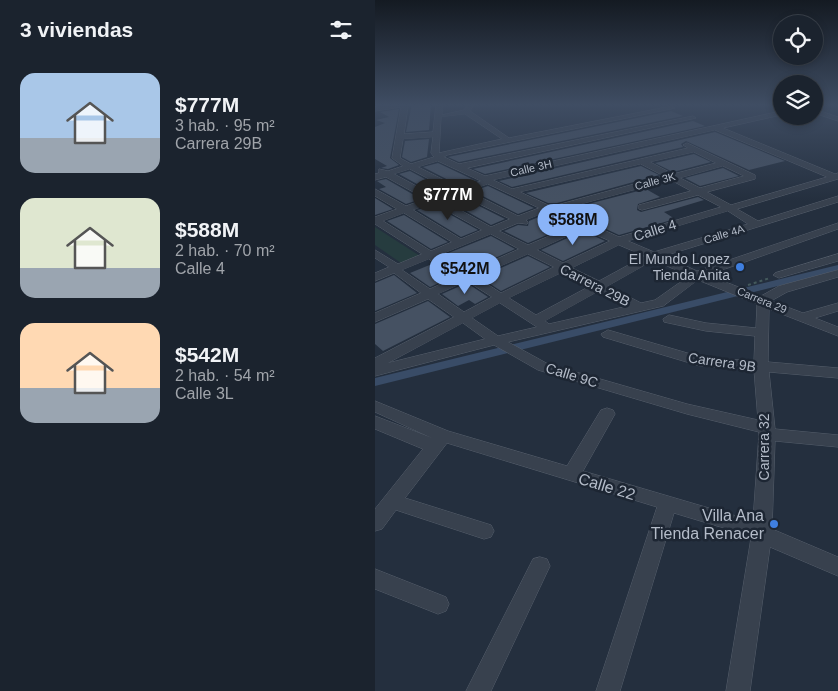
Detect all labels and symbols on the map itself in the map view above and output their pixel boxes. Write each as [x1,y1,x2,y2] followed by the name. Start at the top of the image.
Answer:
[509,157,553,179] street label: Calle 3H
[633,170,677,192] street label: Calle 3K
[413,178,483,221] pin: $777M
[538,204,608,246] pin: $588M
[632,216,678,244] street label: Calle 4
[702,222,746,246] street label: Calle 4A
[629,251,730,283] place label: El Mundo Lopez Tienda Anita
[430,252,500,295] pin: $542M
[557,261,633,309] street label: Carrera 29B
[734,261,746,273] marker: El Mundo Lopez Tienda Anita
[735,285,789,315] street label: Carrera 29
[687,349,757,375] street label: Carrera 9B
[544,359,600,391] street label: Calle 9C
[756,413,772,480] street label: Carrera 32
[576,470,638,503] street label: Calle 22
[651,507,765,542] place label: Villa Ana Tienda Renacer
[768,518,780,530] marker: Villa Ana Tienda Renacer

